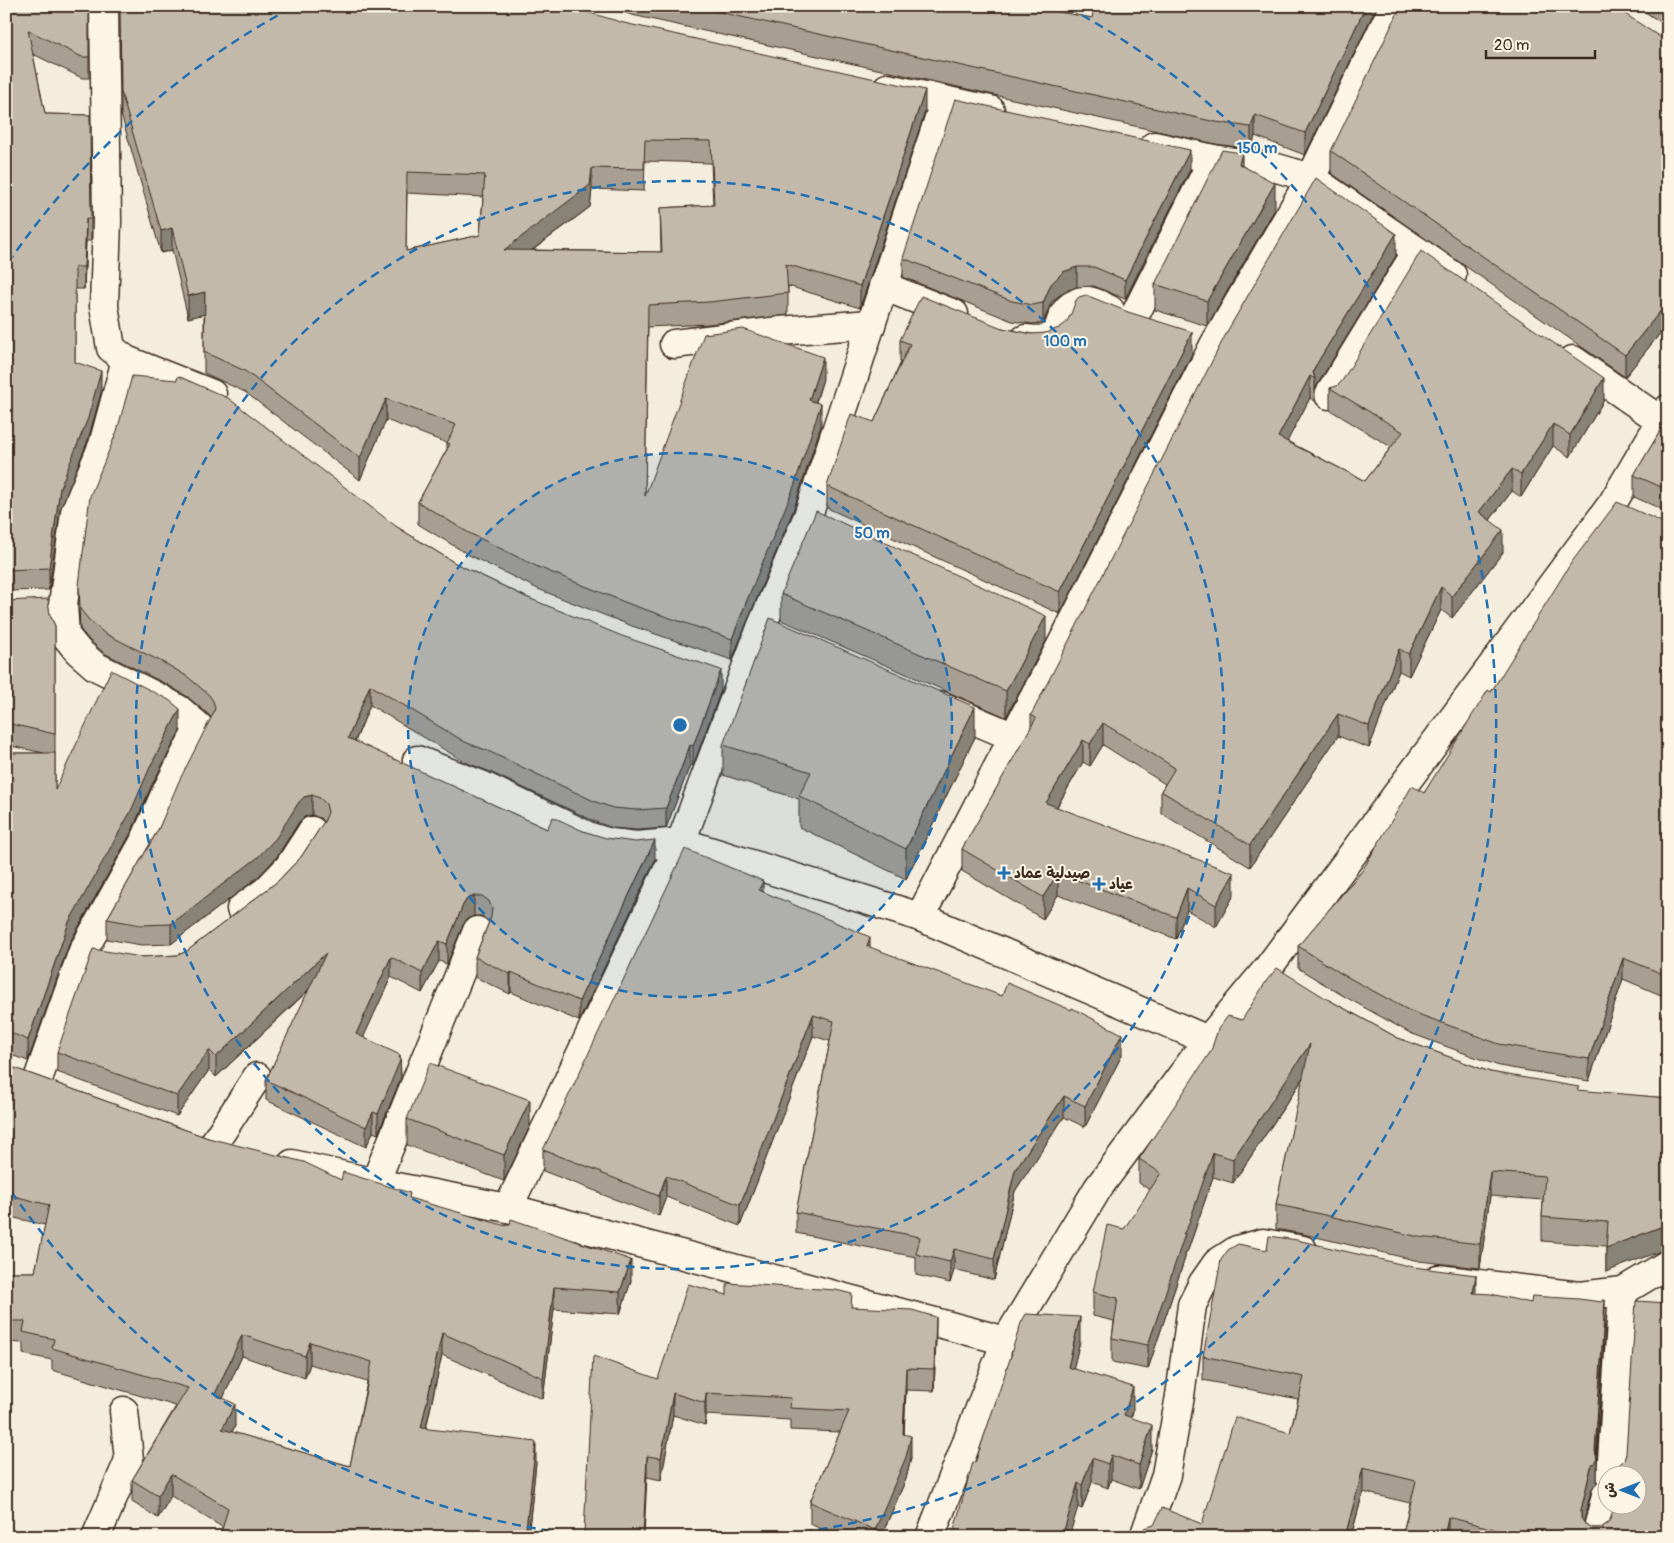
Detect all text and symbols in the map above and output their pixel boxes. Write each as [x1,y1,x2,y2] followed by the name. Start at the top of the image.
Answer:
[1486,28,1595,60] scale bar
[1494,36,1529,55] text: 20 m
[1237,139,1277,158] text: 150 m
[1044,332,1086,351] text: 100 m
[855,524,889,543] text: 50 m
[671,716,689,734] centre of rings
[1014,864,1090,883] place label: صيدلية عماد
[998,867,1010,879] marker: صيدلية عماد
[1109,875,1133,894] place label: عياد
[1093,878,1105,890] marker: عياد
[1596,1466,1646,1516] north arrow
[1601,1482,1618,1498] text: ش

